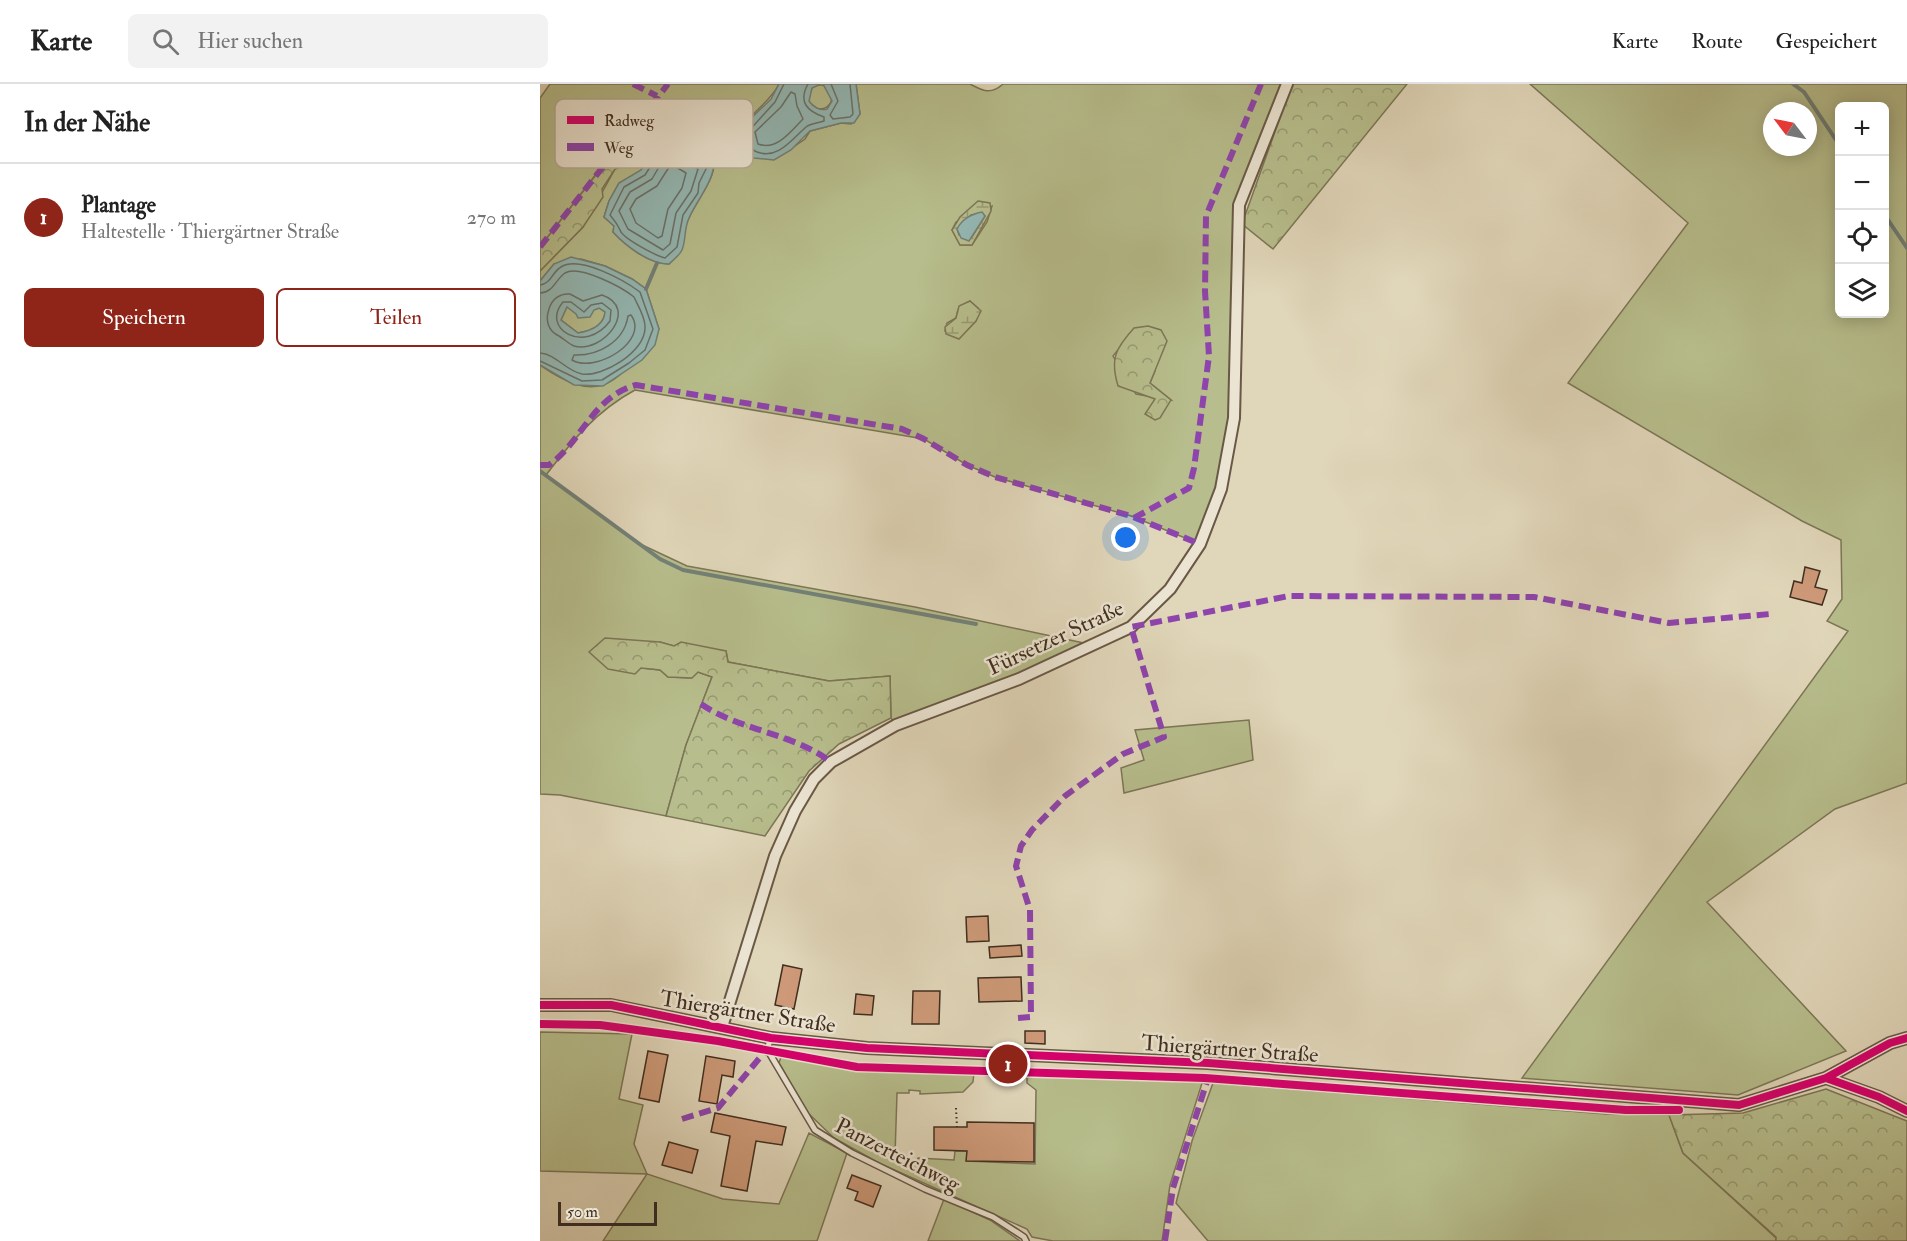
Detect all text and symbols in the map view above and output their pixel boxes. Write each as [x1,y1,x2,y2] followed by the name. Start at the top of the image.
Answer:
[128,14,548,68] search box
[30,24,92,59] text: Karte
[149,25,182,58] icon: search
[197,27,303,55] text: Hier suchen
[1612,28,1658,55] text: Karte
[1691,28,1743,55] text: Route
[1776,28,1877,55] text: Gespeichert
[555,99,753,168] legend
[1763,102,1817,156] north arrow
[1835,102,1889,318] map controls
[1835,102,1889,156] button: +
[24,107,150,139] text: In der Nähe
[604,111,655,131] text: Radweg
[603,138,635,158] text: Weg
[1835,156,1889,210] button: −
[81,191,156,219] text: Plantage
[40,205,47,230] text: 1
[467,205,516,230] text: 270 m
[1835,210,1889,264] button: locate
[81,219,339,244] text: Haltestelle · Thiergärtner Straße
[1835,264,1889,318] button: layers
[24,288,264,347] button: Speichern
[276,288,516,347] button: Teilen
[1111,523,1140,552] your location
[983,594,1128,682] street label: Fürsetzer Straße
[658,984,838,1040] street label: Thiergärtner Straße
[1141,1029,1319,1069] street label: Thiergärtner Straße
[988,1042,1028,1086] pin: 1
[830,1111,966,1199] street label: Panzerteichweg
[558,1199,657,1226] scale bar
[567,1202,598,1222] text: 50 m

